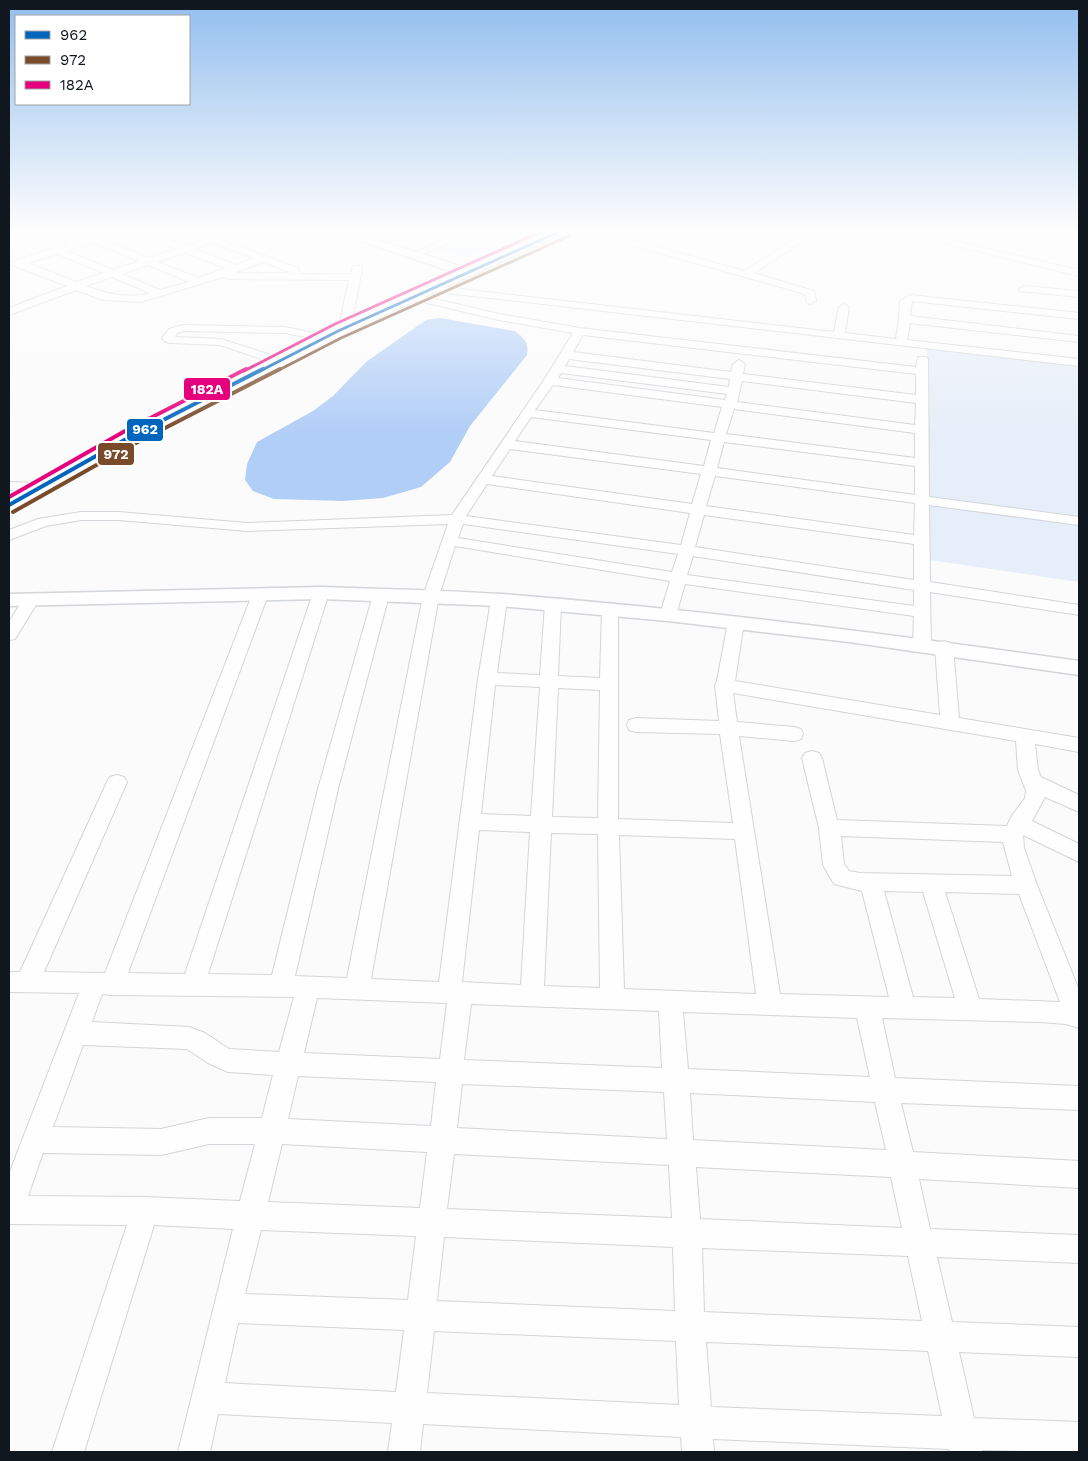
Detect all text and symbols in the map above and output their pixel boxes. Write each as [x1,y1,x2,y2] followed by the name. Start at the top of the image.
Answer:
[15,15,190,105] legend
[60,26,87,44] text: 962
[60,51,86,69] text: 972
[60,76,94,94] text: 182A
[183,377,231,401] line badge: 182A
[191,381,224,397] text: 182A
[126,418,164,442] line badge: 962
[132,421,158,437] text: 962
[97,442,135,466] line badge: 972
[103,446,129,462] text: 972

